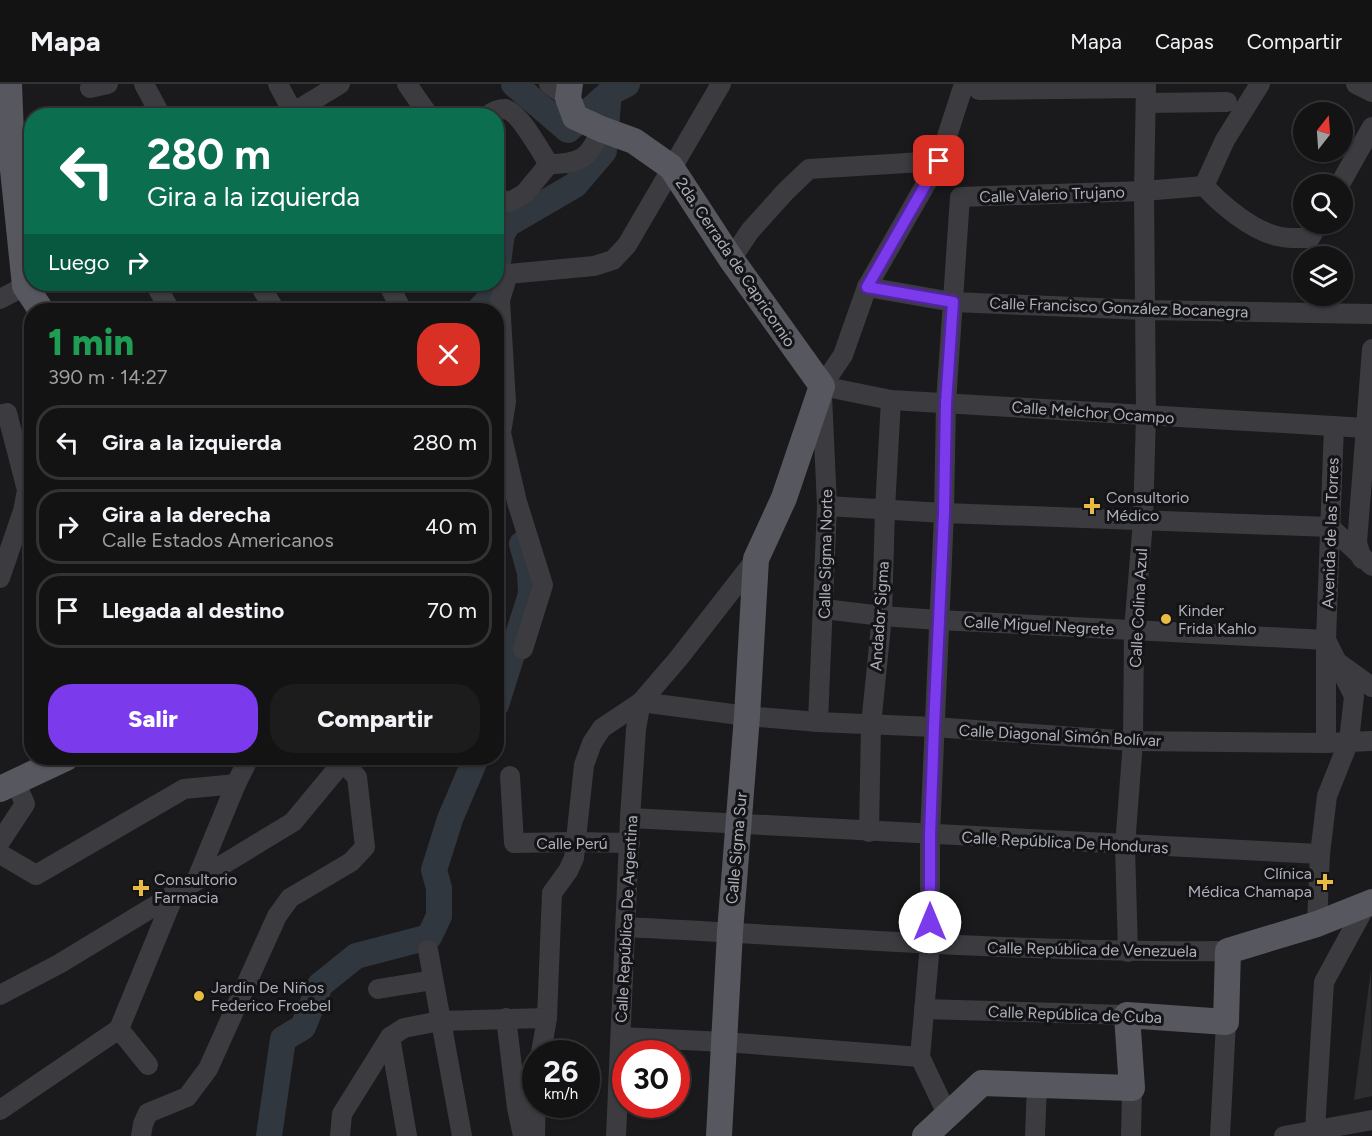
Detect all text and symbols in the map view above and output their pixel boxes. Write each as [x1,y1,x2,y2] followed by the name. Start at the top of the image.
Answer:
[30,24,101,58] text: Mapa
[1070,29,1122,54] text: Mapa
[1155,29,1214,54] text: Capas
[1247,29,1342,54] text: Compartir
[1293,102,1353,162] north arrow
[1293,102,1353,306] map controls
[147,129,271,180] text: 280 m
[48,132,126,210] icon: left
[913,135,964,186] pin
[922,144,955,177] icon: arrive
[672,174,799,351] street label: 2da. Cerrada de Capricornio
[1293,174,1353,234] button: search
[147,180,360,213] text: Gira a la izquierda
[979,182,1125,207] street label: Calle Valerio Trujano
[121,246,154,279] icon: right
[1293,246,1353,306] button: layers
[48,249,109,276] text: Luego
[989,293,1249,322] street label: Calle Francisco González Bocanegra
[48,321,134,364] text: 1 min
[417,323,480,386] button: close
[48,365,168,389] text: 390 m · 14:27
[1011,397,1175,428] street label: Calle Melchor Ocampo
[51,426,84,459] icon: left
[102,429,282,456] text: Gira a la izquierda
[413,429,477,456] text: 280 m
[1318,457,1343,609] street label: Avenida de las Torres
[1106,488,1189,525] place label: Consultorio Médico
[815,489,836,619] street label: Calle Sigma Norte
[1083,497,1101,515] marker: Consultorio Médico
[102,501,271,528] text: Gira a la derecha
[51,510,84,543] icon: right
[425,513,477,540] text: 40 m
[102,528,334,552] text: Calle Estados Americanos
[1126,548,1151,668] street label: Calle Colina Azul
[866,560,893,672] street label: Andador Sigma
[51,594,84,627] icon: arrive
[102,597,284,624] text: Llegada al destino
[427,597,477,624] text: 70 m
[1178,601,1257,638] place label: Kinder Frida Kahlo
[963,612,1115,639] street label: Calle Miguel Negrete
[1159,612,1173,626] marker: Kinder Frida Kahlo
[48,684,258,753] button: Salir
[270,684,480,753] button: Compartir
[958,721,1162,750] street label: Calle Diagonal Simón Bolívar
[722,791,751,905] street label: Calle Sigma Sur
[612,815,641,1023] street label: Calle República De Argentina
[961,828,1169,857] street label: Calle República De Honduras
[536,834,608,853] street label: Calle Perú
[1188,864,1312,901] place label: Clínica Médica Chamapa
[154,870,237,907] place label: Consultorio Farmacia
[1316,873,1334,891] marker: Clínica Médica Chamapa
[132,879,150,897] marker: Consultorio Farmacia
[898,890,962,954] position arrow
[987,938,1197,961] street label: Calle República de Venezuela
[211,978,331,1015] place label: Jardin De Niños Federico Froebel
[192,989,206,1003] marker: Jardin De Niños Federico Froebel
[988,1002,1162,1027] street label: Calle República de Cuba
[612,1040,690,1118] speed limit sign: 30
[544,1053,578,1090] text: 26
[544,1085,578,1103] text: km/h

